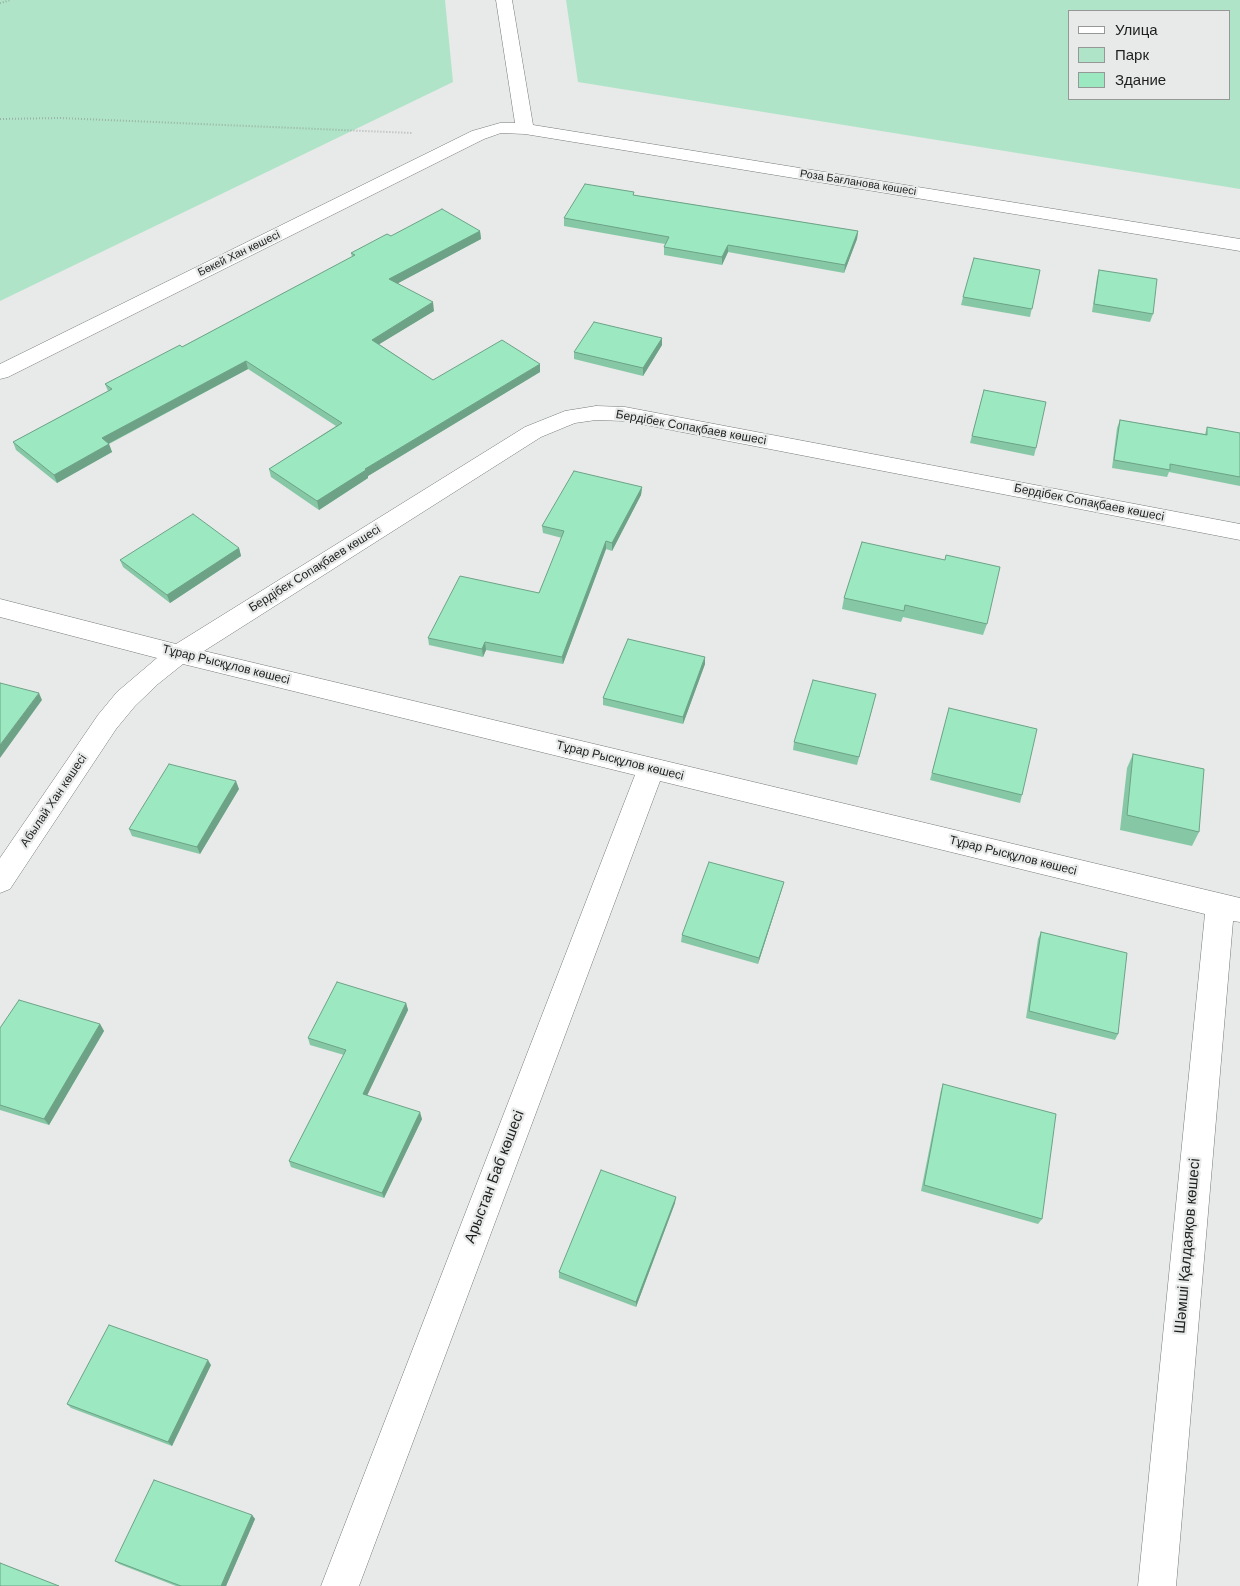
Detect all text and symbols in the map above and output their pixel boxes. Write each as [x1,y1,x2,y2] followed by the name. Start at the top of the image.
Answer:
[1068,10,1230,100] legend
[1115,20,1158,40] text: Улица
[1115,45,1149,65] text: Парк
[1115,70,1166,90] text: Здание
[799,167,917,199] street label: Роза Бағланова көшесі
[196,228,282,280] street label: Бөкей Хан көшесі
[615,408,767,448] street label: Бердібек Сопақбаев көшесі
[1013,481,1165,525] street label: Бердібек Сопақбаев көшесі
[246,522,384,616] street label: Бердібек Сопақбаев көшесі
[161,642,291,688] street label: Тұрар Рысқұлов көшесі
[555,738,685,784] street label: Тұрар Рысқұлов көшесі
[18,752,90,850] street label: Абылай Хан көшесі
[948,833,1078,879] street label: Тұрар Рысқұлов көшесі
[461,1108,529,1246] street label: Арыстан Баб көшесі
[1171,1158,1205,1334] street label: Шәмші Қалдаяқов көшесі

